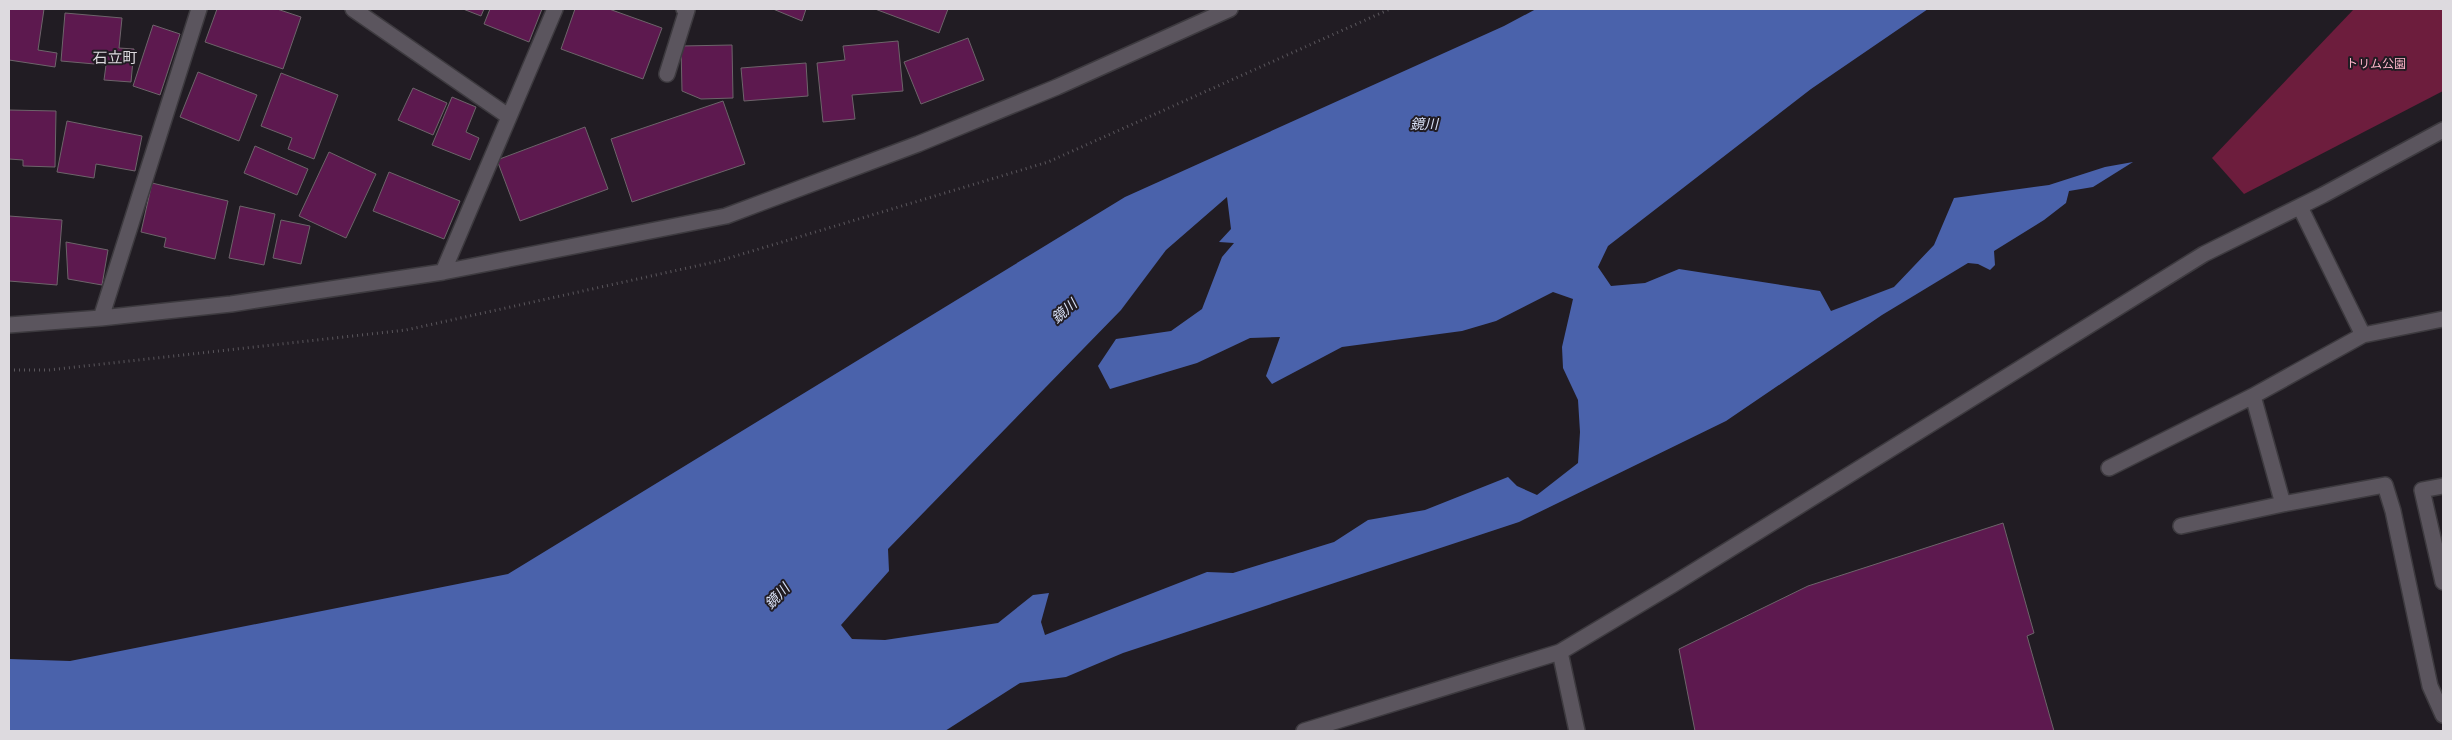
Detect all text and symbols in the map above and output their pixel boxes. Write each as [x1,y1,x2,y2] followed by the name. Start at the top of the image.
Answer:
[92,49,138,67] district label: 石立町
[2346,57,2406,71] park label: トリム公園
[1410,116,1440,133] water label: 鏡川
[1048,294,1082,327] water label: 鏡川
[762,579,794,612] water label: 鏡川

